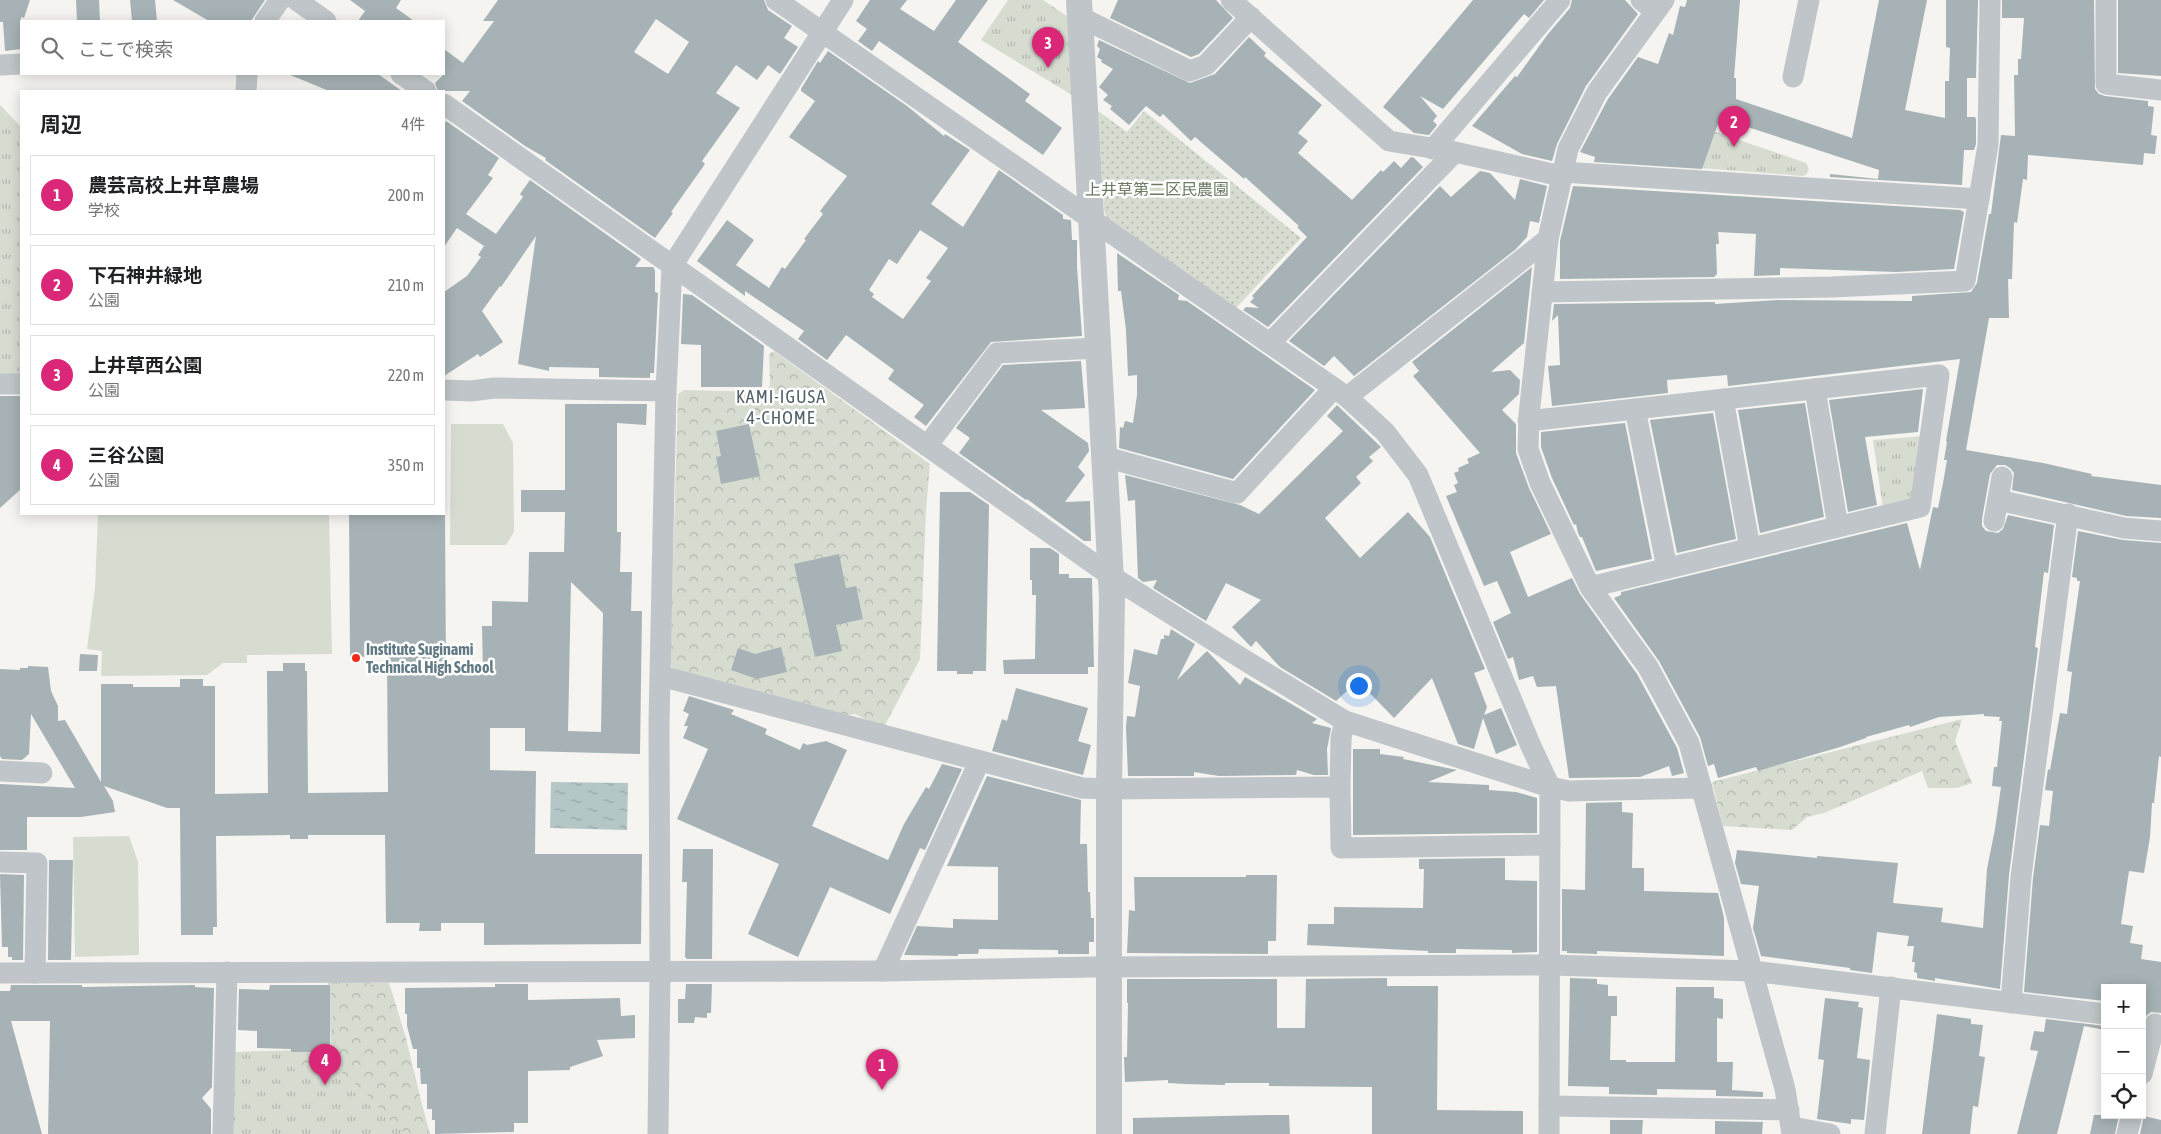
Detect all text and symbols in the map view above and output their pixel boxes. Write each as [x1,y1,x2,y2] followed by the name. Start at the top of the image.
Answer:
[20,20,445,75] search box
[1032,27,1064,68] pin: 3
[38,34,66,62] icon: search
[78,38,173,60] text: ここで検索
[1718,106,1750,147] pin: 2
[40,112,82,136] text: 周辺
[401,115,425,133] text: 4件
[88,174,259,196] text: 農芸高校上井草農場
[1085,180,1229,198] park label: 上井草第二区民農園
[53,186,61,204] text: 1
[388,186,424,204] text: 200 m
[88,201,120,219] text: 学校
[88,264,202,286] text: 下石神井緑地
[53,276,61,294] text: 2
[388,276,424,294] text: 210 m
[88,291,120,309] text: 公園
[88,354,202,376] text: 上井草西公園
[53,366,61,384] text: 3
[388,366,424,384] text: 220 m
[88,381,120,399] text: 公園
[736,386,826,428] district label: KAMI-IGUSA 4-CHOME
[88,444,164,466] text: 三谷公園
[53,456,61,474] text: 4
[388,456,424,474] text: 350 m
[88,471,120,489] text: 公園
[366,640,494,676] place label: Institute Suginami Technical High School
[350,652,362,664] marker: Institute Suginami Technical High School
[1346,673,1372,699] your location
[2101,984,2146,1119] map controls
[2101,984,2146,1029] button: +
[2101,1029,2146,1074] button: −
[309,1044,341,1085] pin: 4
[866,1049,898,1090] pin: 1
[2101,1074,2146,1119] button: locate

